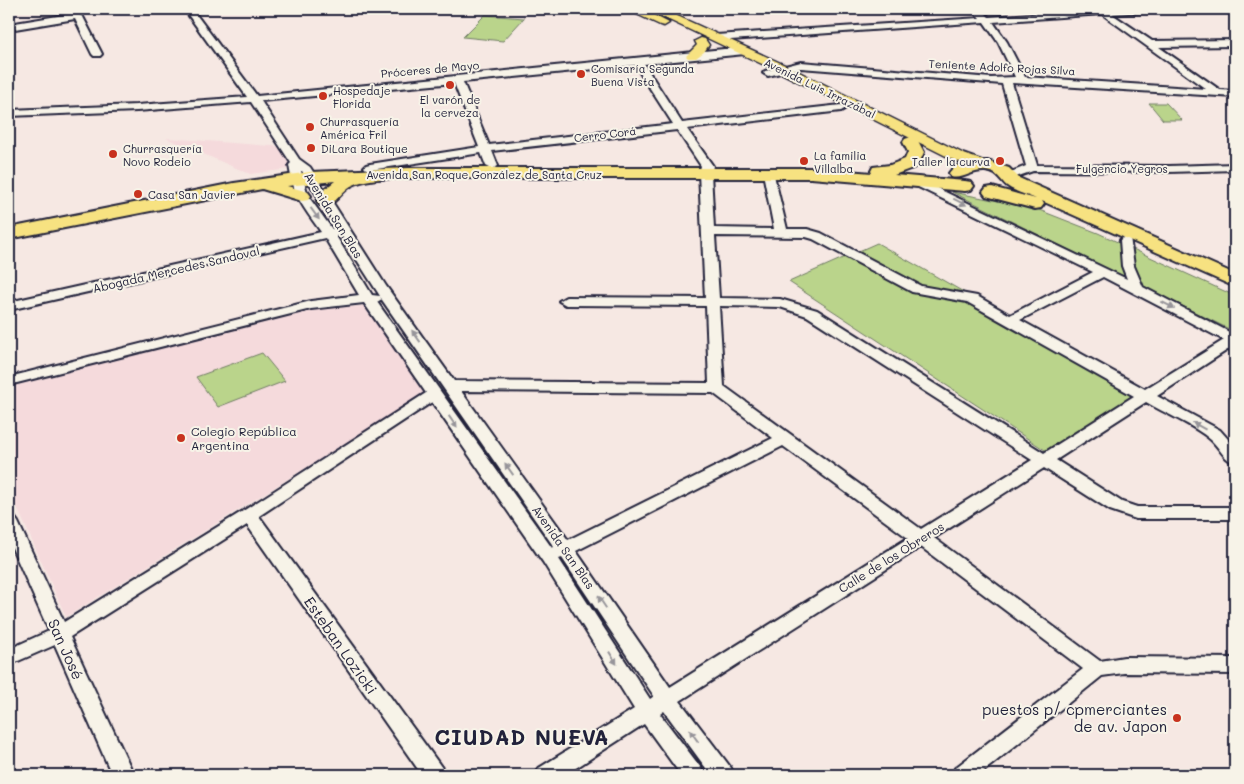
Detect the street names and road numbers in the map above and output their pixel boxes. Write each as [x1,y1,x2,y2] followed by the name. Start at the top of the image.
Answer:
[762,54,878,122] street label: Avenida Luis Irrazábal
[928,56,1076,78] street label: Teniente Adolfo Rojas Silva
[380,57,480,81] street label: Próceres de Mayo
[573,123,637,145] street label: Cerro Corá
[1076,161,1168,176] street label: Fulgencio Yegros
[366,167,602,182] street label: Avenida San Roque González de Santa Cruz
[301,169,367,261] street label: Avenida San Blas
[91,242,261,296] street label: Abogada Mercedes Sandoval
[529,502,599,592] street label: Avenida San Blas
[835,518,947,596] street label: Calle de los Obreros
[300,592,382,698] street label: Esteban Lozicki
[44,615,88,683] street label: San José

